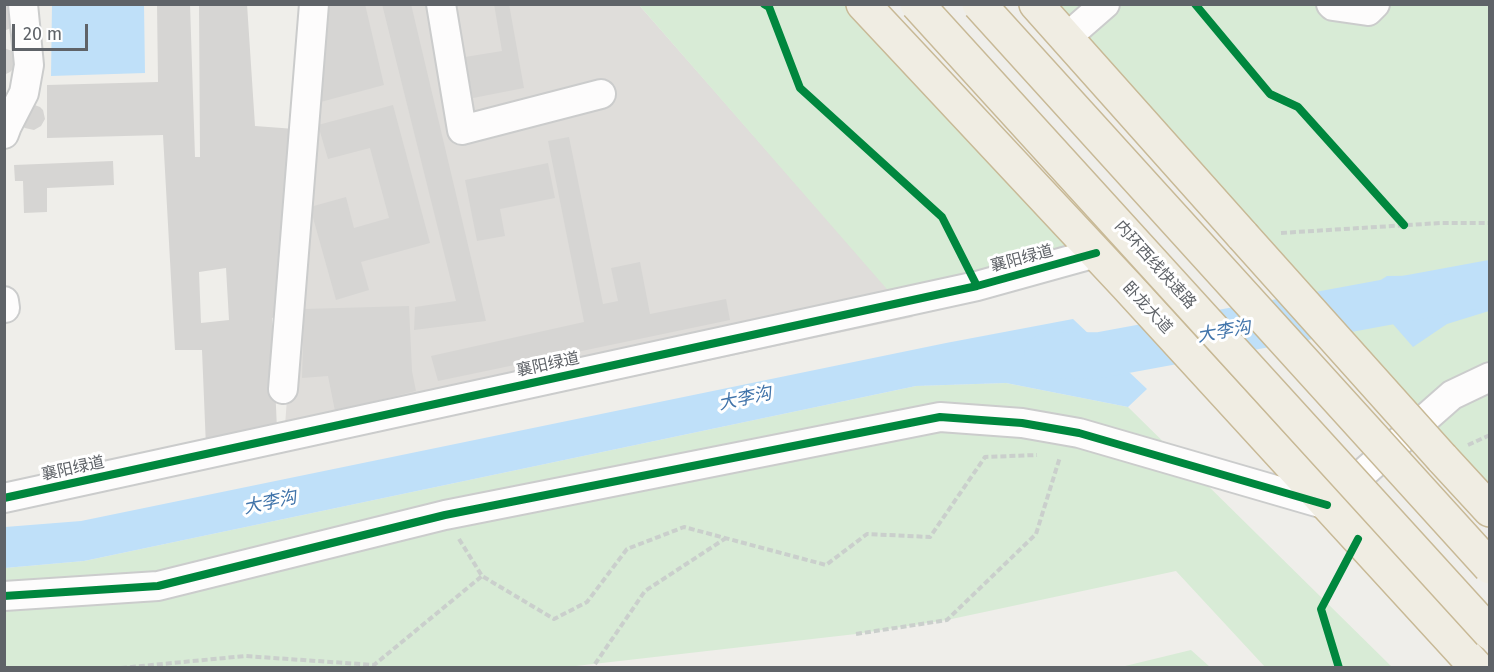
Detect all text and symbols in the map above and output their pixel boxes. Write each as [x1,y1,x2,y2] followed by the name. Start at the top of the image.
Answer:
[15,12,92,50] scale bar
[23,23,62,45] text: 20 m
[1110,217,1200,313] street label: 内环西线快速路
[989,241,1055,277] street label: 襄阳绿道
[1118,278,1176,338] street label: 卧龙大道
[1196,317,1252,347] water label: 大李沟
[515,349,581,381] street label: 襄阳绿道
[716,383,774,415] water label: 大李沟
[40,453,106,485] street label: 襄阳绿道
[241,487,299,519] water label: 大李沟

